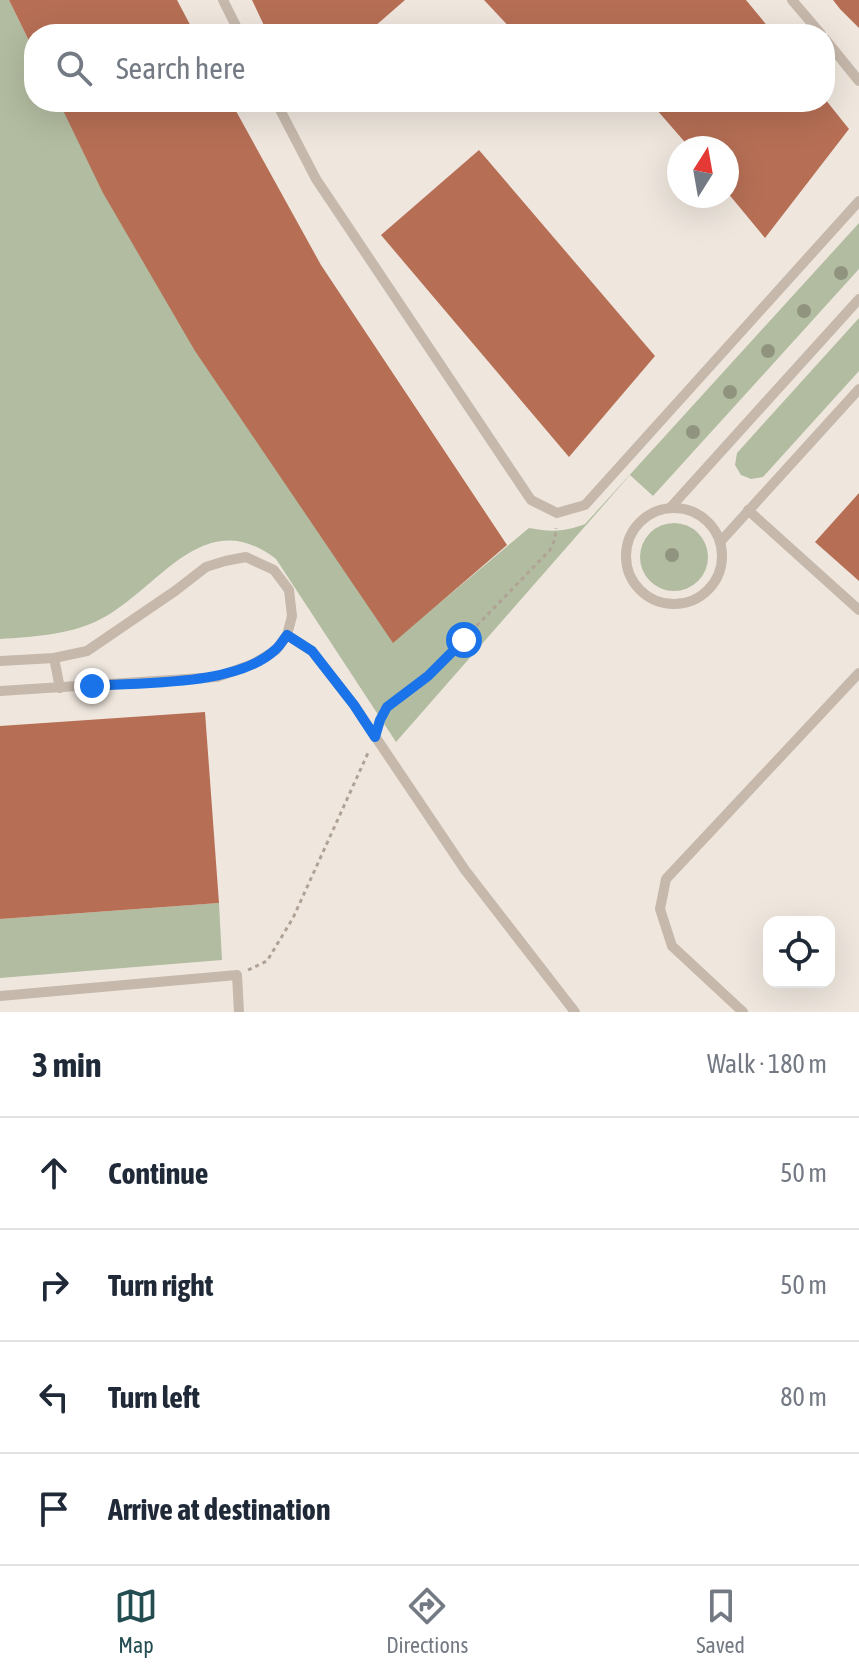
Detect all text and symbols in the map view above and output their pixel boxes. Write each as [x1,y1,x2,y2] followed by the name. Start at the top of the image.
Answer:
[24,24,835,112] search box
[52,46,96,90] icon: search
[116,51,245,85] text: Search here
[667,136,739,208] north arrow
[446,622,482,658] route start
[74,668,110,704] route end
[763,916,835,988] map controls
[763,916,835,988] button: locate
[32,1045,101,1084] text: 3 min
[707,1049,827,1079] text: Walk · 180 m
[32,1151,76,1195] icon: ahead
[108,1156,208,1190] text: Continue
[780,1158,827,1188] text: 50 m
[32,1263,76,1307] icon: right
[108,1268,214,1302] text: Turn right
[780,1270,827,1300] text: 50 m
[32,1375,76,1419] icon: left
[108,1380,200,1414] text: Turn left
[780,1382,827,1412] text: 80 m
[32,1487,76,1531] icon: arrive
[108,1492,330,1526] text: Arrive at destination
[114,1584,158,1658] tab: Map
[386,1584,468,1658] tab: Directions
[696,1584,745,1658] tab: Saved

